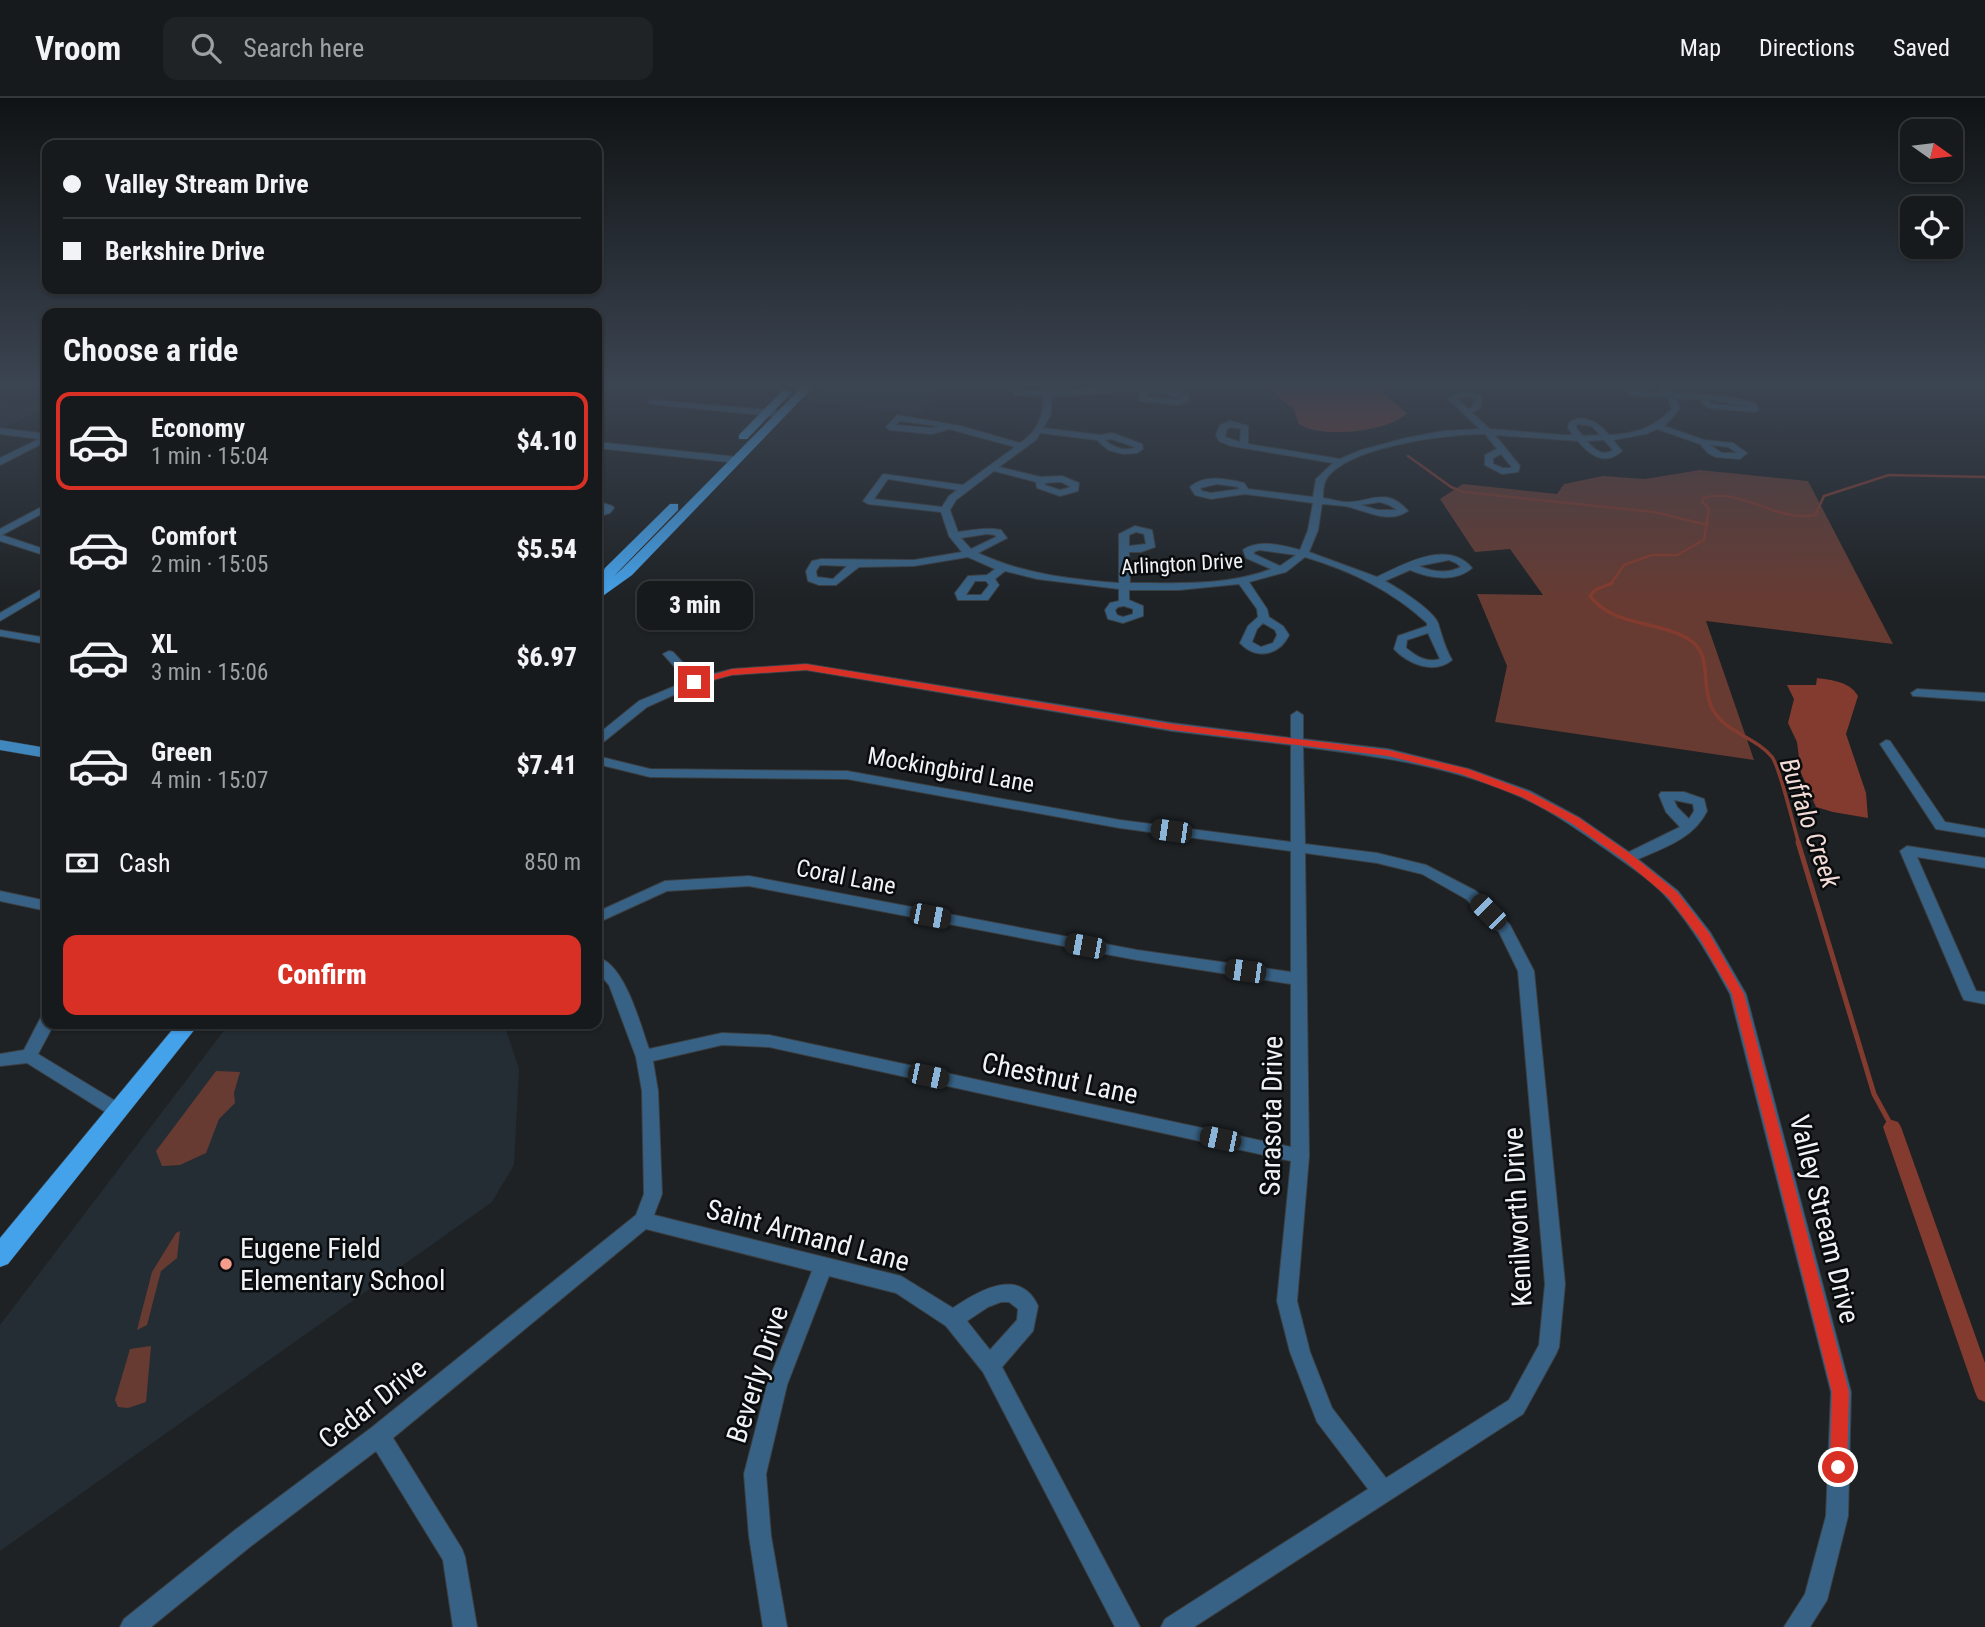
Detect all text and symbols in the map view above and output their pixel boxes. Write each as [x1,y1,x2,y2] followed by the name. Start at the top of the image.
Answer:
[163,17,653,80] search box
[35,29,121,68] text: Vroom
[187,29,225,67] icon: search
[243,33,364,63] text: Search here
[1680,34,1721,62] text: Map
[1759,34,1855,62] text: Directions
[1893,34,1950,62] text: Saved
[1900,119,1964,182] north arrow
[1900,119,1963,259] map controls
[105,169,309,199] text: Valley Stream Drive
[1900,196,1963,259] button: locate
[105,236,265,266] text: Berkshire Drive
[63,331,238,369] text: Choose a ride
[67,410,130,473] icon: car
[151,413,245,443] text: Economy
[516,426,577,456] text: $4.10
[151,443,268,470] text: 1 min · 15:04
[67,518,130,581] icon: car
[151,521,237,551] text: Comfort
[516,534,577,564] text: $5.54
[1120,549,1244,579] street label: Arlington Drive
[151,551,268,578] text: 2 min · 15:05
[636,580,752,630] callout: 3 min
[669,592,721,619] text: 3 min
[67,626,130,689] icon: car
[151,629,178,659] text: XL
[516,642,577,672] text: $6.97
[151,659,268,686] text: 3 min · 15:06
[678,666,710,698] route end
[67,734,130,797] icon: car
[151,737,212,767] text: Green
[866,742,1036,798] street label: Mockingbird Lane
[516,750,577,780] text: $7.41
[1774,754,1846,892] water label: Buffalo Creek
[151,767,268,794] text: 4 min · 15:07
[1149,818,1194,844] car
[63,844,101,882] icon: cash
[119,848,171,878] text: Cash
[524,849,581,876] text: 850 m
[794,854,898,900] street label: Coral Lane
[1466,890,1511,934] car
[908,902,953,930] car
[1063,932,1108,960] car
[63,935,581,1015] button: Confirm
[1223,958,1268,984] car
[1254,1036,1289,1196] street label: Sarasota Drive
[979,1046,1141,1111] street label: Chestnut Lane
[906,1061,951,1091] car
[1783,1112,1866,1327] street label: Valley Stream Drive
[1198,1124,1243,1154] car
[1496,1126,1539,1308] street label: Kenilworth Drive
[703,1192,913,1278] street label: Saint Armand Lane
[240,1232,445,1297] place label: Eugene Field Elementary School
[218,1256,234,1272] marker: Eugene Field Elementary School
[720,1301,795,1447] street label: Beverly Drive
[312,1351,433,1456] street label: Cedar Drive
[1822,1451,1854,1483] route start

